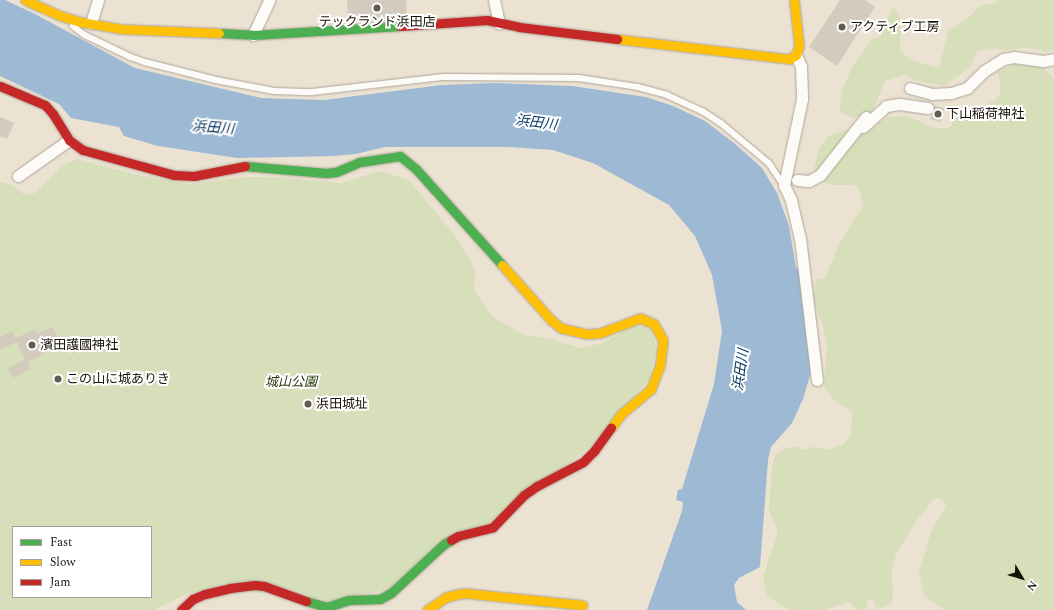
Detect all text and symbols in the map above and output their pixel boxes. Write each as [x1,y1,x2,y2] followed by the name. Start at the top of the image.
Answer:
[372,3,382,13] marker: テックランド浜田店
[319,14,435,30] place label: テックランド浜田店
[850,19,941,35] place label: アクティブ工房
[837,22,847,32] marker: アクティブ工房
[946,106,1024,122] place label: 下山稲荷神社
[933,109,943,119] marker: 下山稲荷神社
[514,112,558,134] water label: 浜田川
[191,118,235,138] water label: 浜田川
[40,337,118,353] place label: 濱田護國神社
[27,340,37,350] marker: 濱田護國神社
[730,348,752,392] water label: 浜田川
[66,371,170,387] place label: この山に城ありき
[53,374,63,384] marker: この山に城ありき
[265,374,317,390] park label: 城山公園
[316,396,368,412] place label: 浜田城址
[303,399,313,409] marker: 浜田城址
[12,526,152,598] legend
[50,533,72,552] text: Fast
[50,553,75,572] text: Slow
[1002,558,1042,598] north arrow
[50,573,71,592] text: Jam
[1022,577,1041,594] text: N

